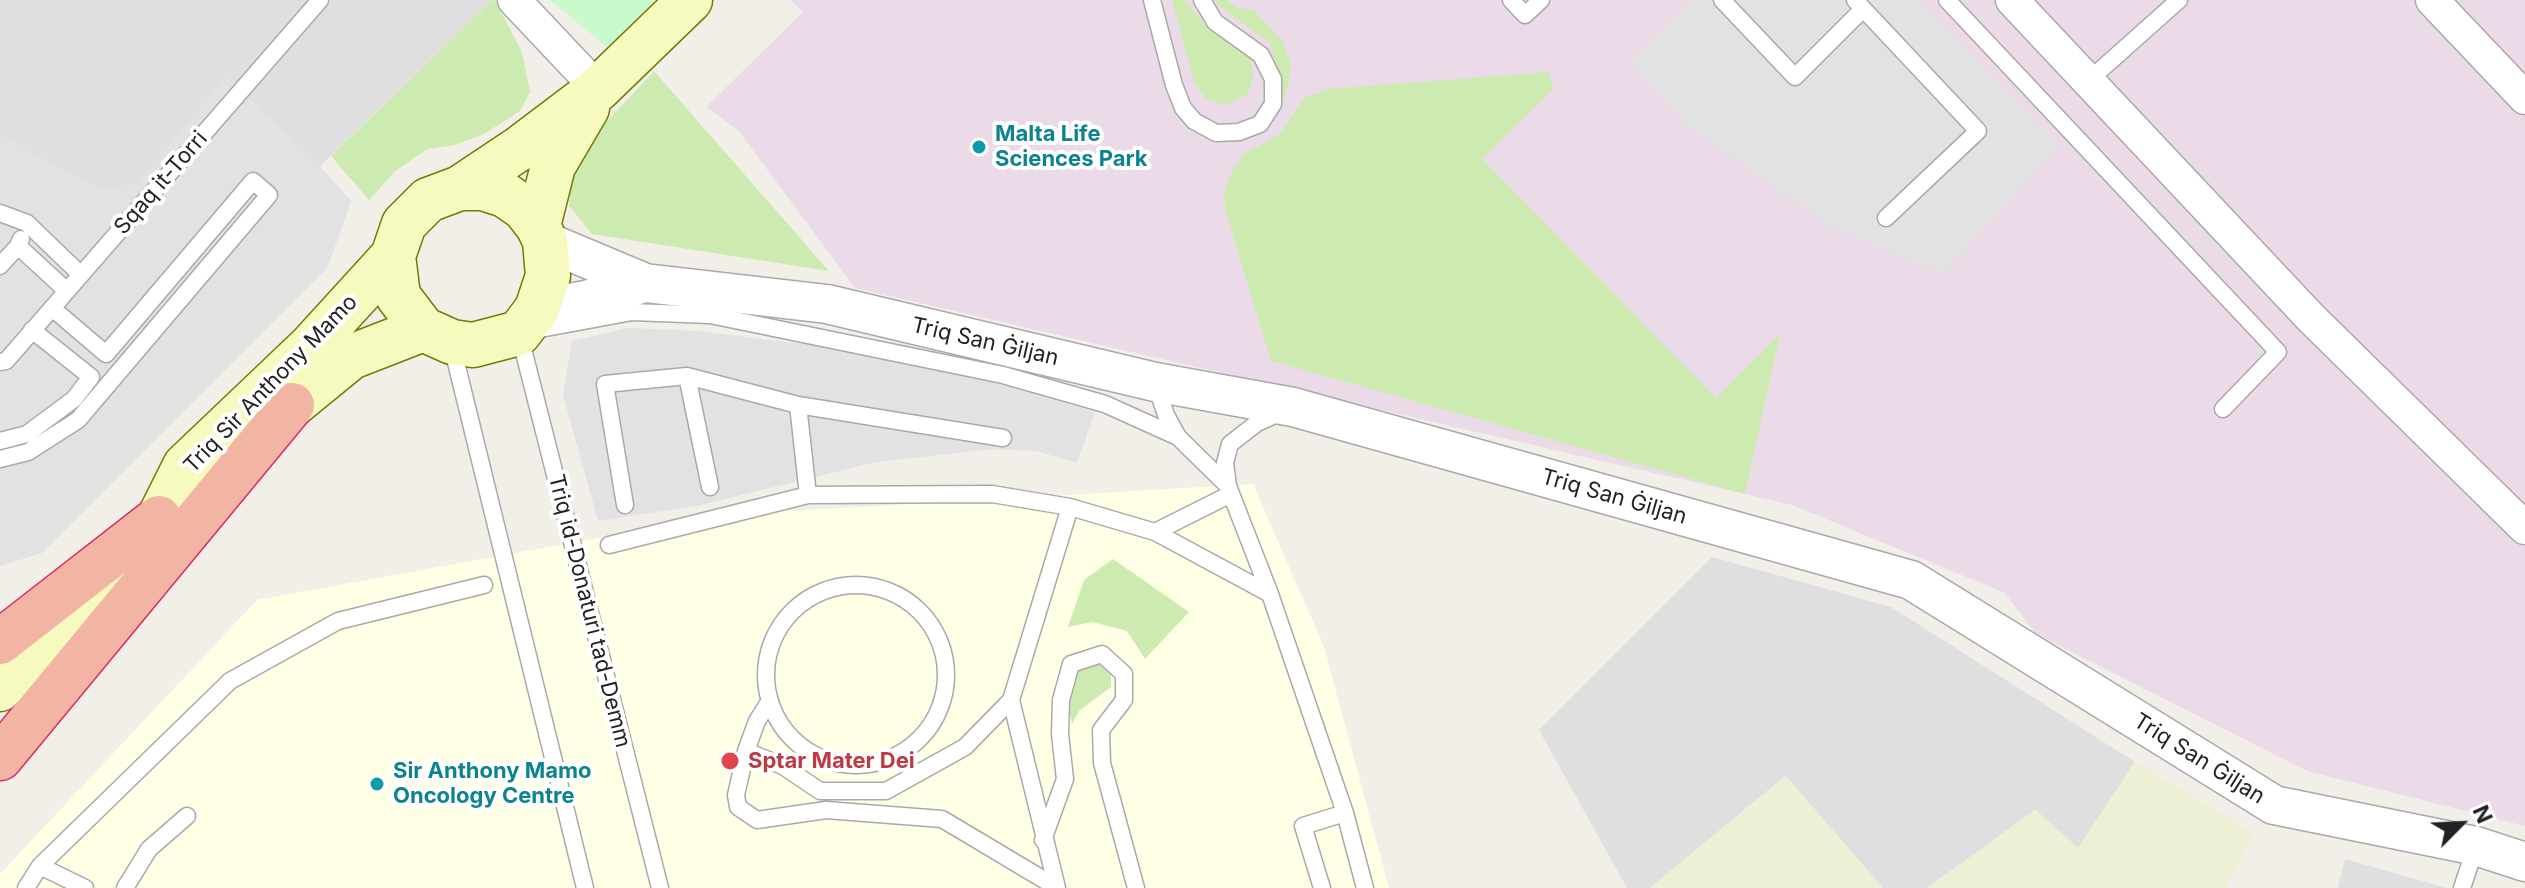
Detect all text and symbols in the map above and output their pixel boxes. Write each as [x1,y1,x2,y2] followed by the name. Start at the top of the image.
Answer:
[995,121,1148,172] place label: Malta Life Sciences Park
[109,126,213,240] street label: Sqaq it-Torri
[970,138,988,156] marker: Malta Life Sciences Park
[179,289,363,479] street label: Triq Sir Anthony Mamo
[909,312,1061,372] street label: Triq San Ġiljan
[1538,464,1690,530] street label: Triq San Ġiljan
[542,472,636,750] street label: Triq id-Donaturi tad-Demm
[2128,708,2270,810] street label: Triq San Ġiljan
[748,748,915,774] place label: Sptar Mater Dei
[719,750,741,772] marker: Sptar Mater Dei
[393,758,592,810] place label: Sir Anthony Mamo Oncology Centre
[368,775,386,793] marker: Sir Anthony Mamo Oncology Centre
[2421,784,2501,864] north arrow
[2468,801,2498,827] text: N

